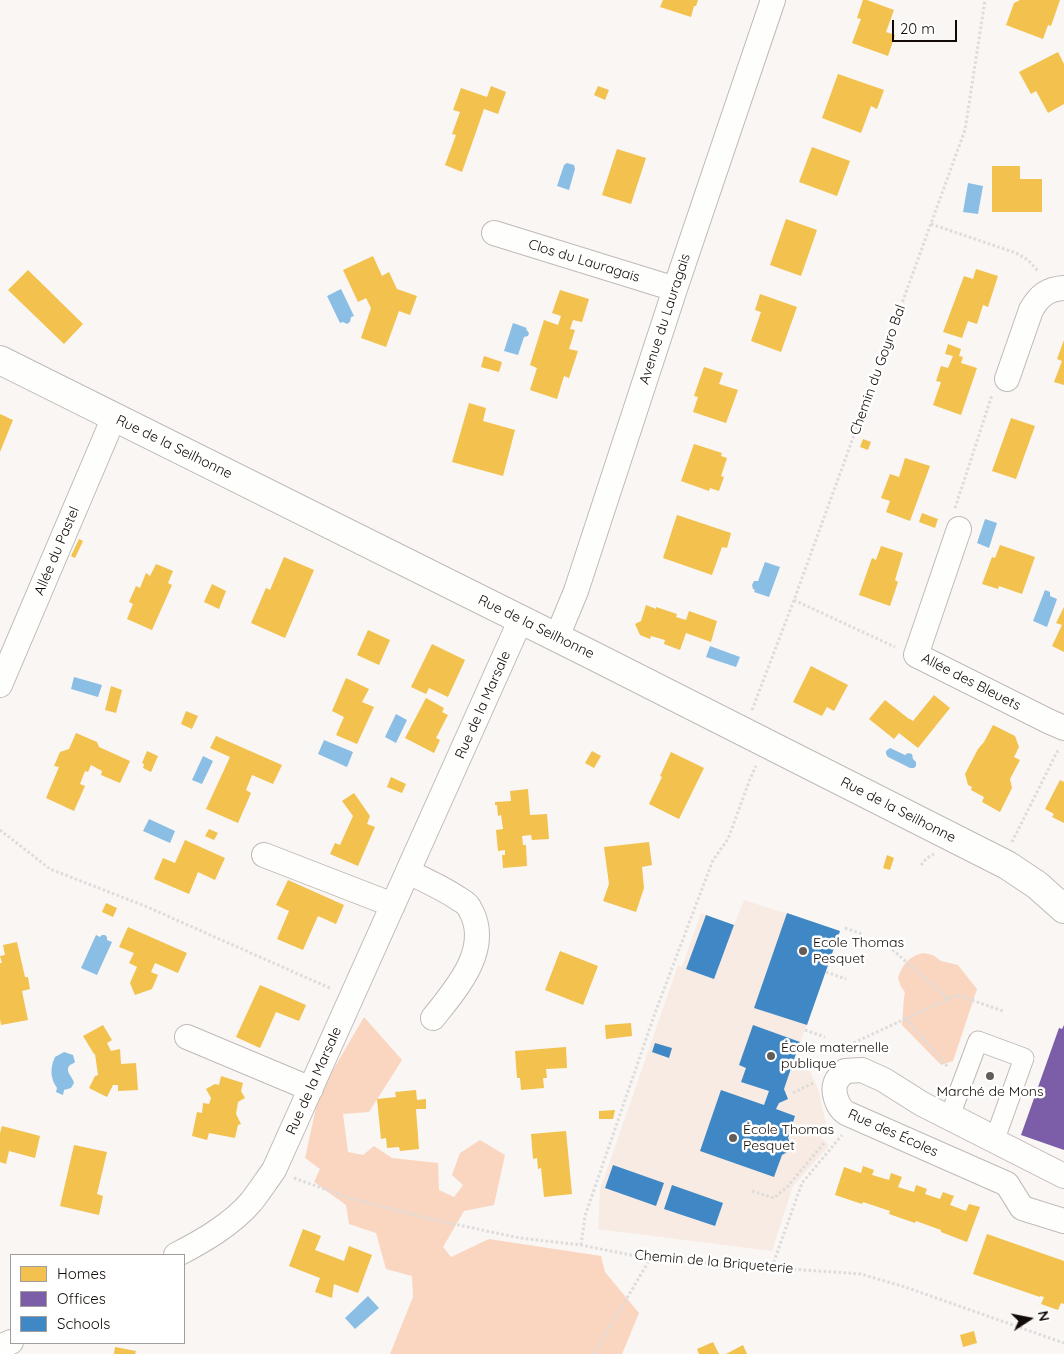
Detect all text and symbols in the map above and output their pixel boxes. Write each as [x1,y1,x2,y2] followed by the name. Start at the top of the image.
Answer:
[894,10,959,42] scale bar
[900,19,935,38] text: 20 m
[526,236,642,286] street label: Clos du Lauragais
[636,252,694,386] street label: Avenue du Lauragais
[847,303,909,437] street label: Chemin du Goyro Bal
[113,412,235,482] street label: Rue de la Seilhonne
[31,504,83,598] street label: Allée du Pastel
[475,592,597,662] street label: Rue de la Seilhonne
[452,648,514,762] street label: Rue de la Marsale
[918,650,1024,714] street label: Allée des Bleuets
[838,774,958,846] street label: Rue de la Seilhonne
[813,935,904,968] place label: Ecole Thomas Pesquet
[797,945,809,957] marker: Ecole Thomas Pesquet
[283,1024,345,1138] street label: Rue de la Marsale
[781,1040,889,1072] place label: École maternelle publique
[765,1050,777,1062] marker: École maternelle publique
[984,1070,996,1082] marker: Marché de Mons
[937,1084,1043,1100] place label: Marché de Mons
[845,1106,941,1160] street label: Rue des Écoles
[743,1122,834,1154] place label: École Thomas Pesquet
[727,1132,739,1144] marker: École Thomas Pesquet
[634,1247,794,1277] street label: Chemin de la Briqueterie
[10,1254,185,1344] legend
[57,1264,106,1283] text: Homes
[57,1289,106,1308] text: Offices
[1004,1294,1054,1344] north arrow
[1034,1309,1054,1323] text: N
[57,1314,110,1333] text: Schools

